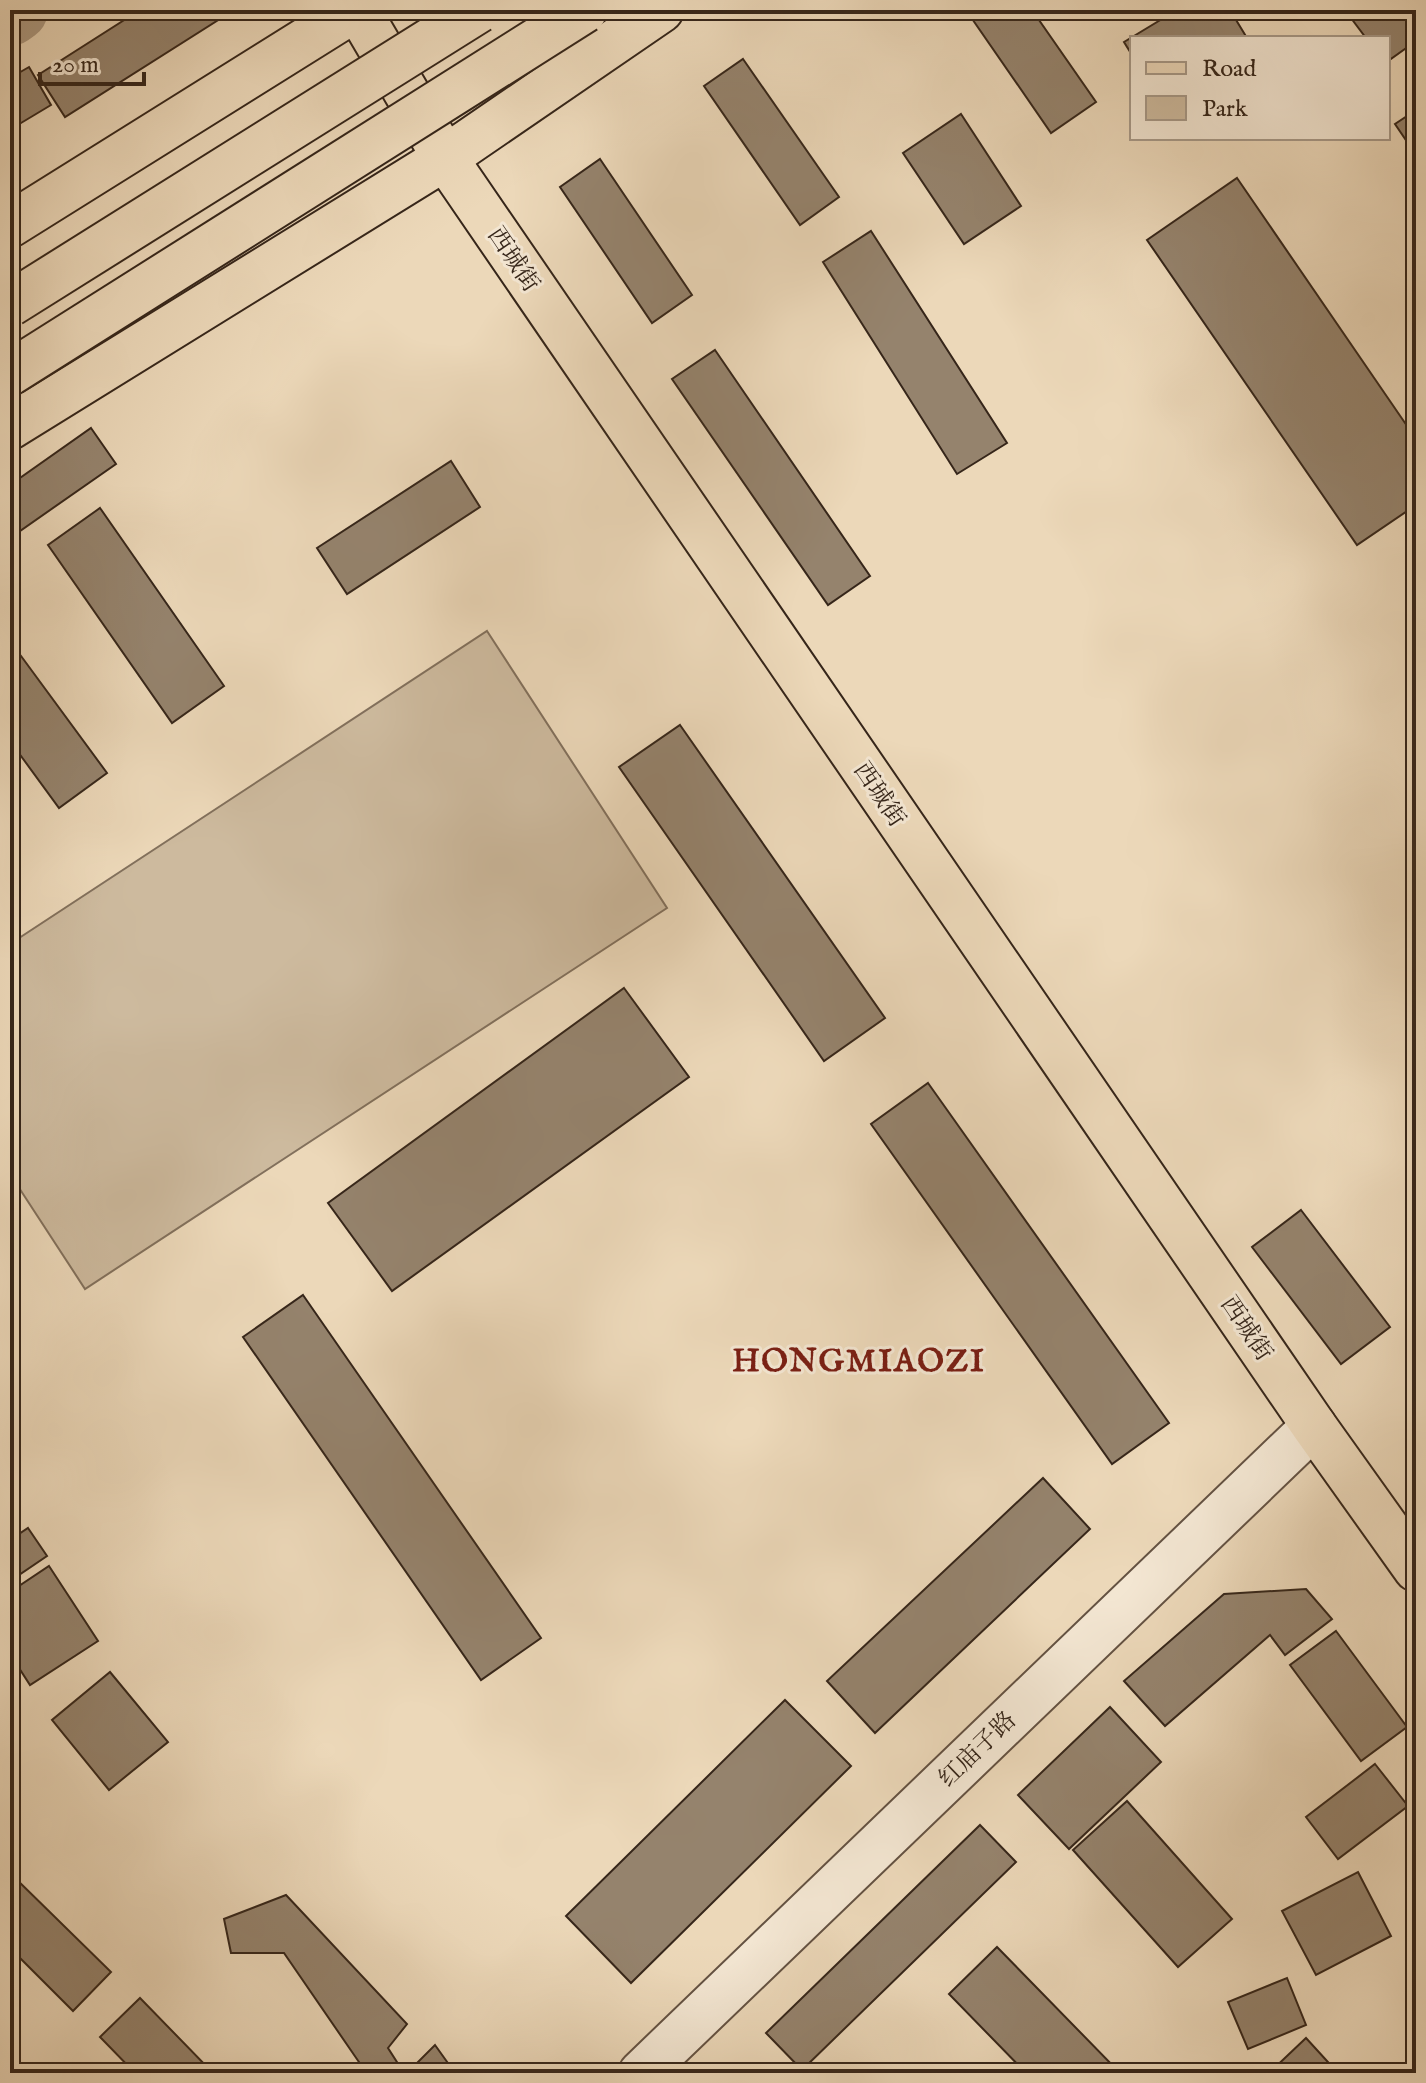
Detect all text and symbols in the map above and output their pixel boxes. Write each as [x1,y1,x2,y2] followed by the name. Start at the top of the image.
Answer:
[40,36,144,86] scale bar
[1130,36,1390,140] legend
[52,50,99,81] text: 20 m
[1202,54,1256,85] text: Road
[1202,94,1248,125] text: Park
[480,221,546,298] street label: 西珹街
[846,756,912,833] street label: 西珹街
[1213,1290,1279,1367] street label: 西珹街
[732,1342,986,1383] district label: HONGMIAOZI
[933,1706,1023,1795] street label: 红庙子路

